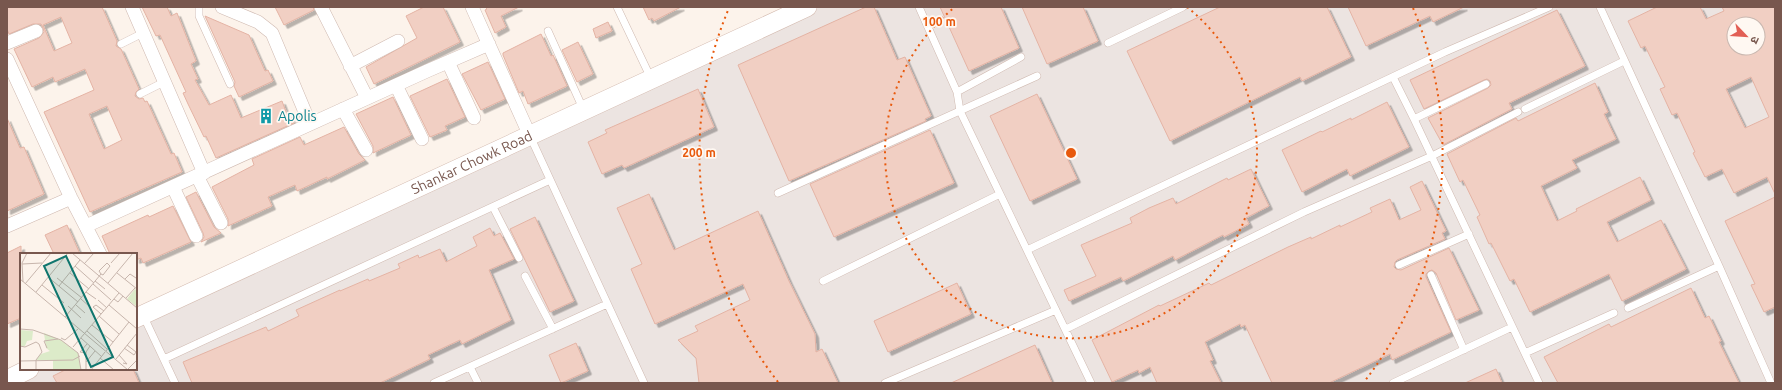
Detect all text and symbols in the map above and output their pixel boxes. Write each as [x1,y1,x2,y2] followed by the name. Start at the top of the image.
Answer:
[922,15,956,28] text: 100 m
[1726,16,1766,56] north arrow
[1748,35,1762,46] text: उ
[257,107,275,125] building icon: Apolis
[278,108,317,124] place label: Apolis
[409,127,535,197] street label: Shankar Chowk Road
[682,146,716,159] text: 200 m
[1064,146,1078,160] centre of rings
[20,253,137,370] inset map

